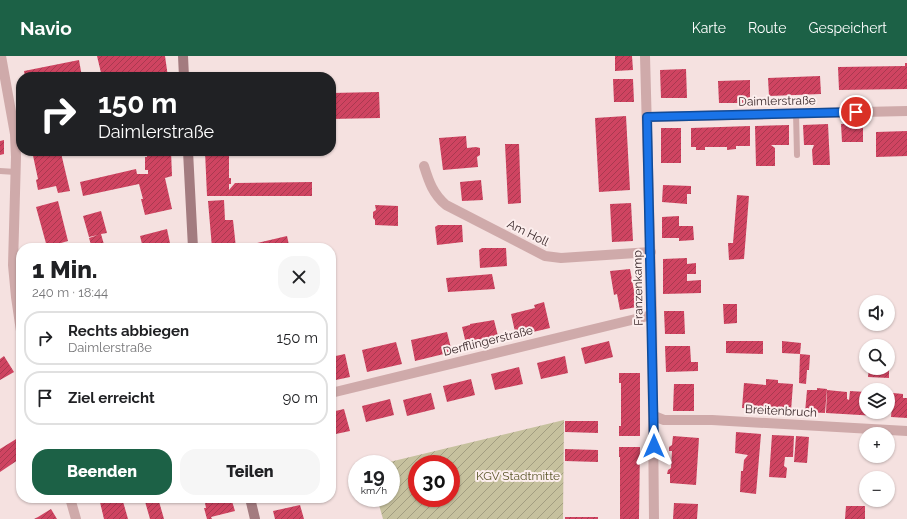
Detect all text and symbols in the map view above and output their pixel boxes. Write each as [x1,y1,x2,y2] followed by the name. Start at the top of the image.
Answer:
[20,17,72,39] text: Navio
[692,20,726,36] text: Karte
[748,20,786,36] text: Route
[808,20,887,36] text: Gespeichert
[98,87,177,120] text: 150 m
[32,88,84,140] icon: right
[738,93,816,109] street label: Daimlerstraße
[839,95,873,129] pin
[845,101,867,123] icon: arrive
[98,121,214,142] text: Daimlerstraße
[505,217,552,249] street label: Am Holl
[630,250,646,326] street label: Franzenkamp
[32,255,98,284] text: 1 Min.
[278,256,320,298] button: close
[32,285,108,300] text: 240 m · 18:44
[859,295,895,507] map controls
[859,295,895,331] button: sound
[68,322,189,340] text: Rechts abbiegen
[442,323,534,359] street label: Derfflingerstraße
[34,327,56,349] icon: right
[277,329,318,347] text: 150 m
[859,339,895,375] button: search
[68,340,152,355] text: Daimlerstraße
[859,383,895,419] button: layers
[34,387,56,409] icon: arrive
[68,389,155,407] text: Ziel erreicht
[282,389,318,407] text: 90 m
[745,402,817,420] street label: Breitenbruch
[633,425,675,467] position arrow
[859,427,895,463] button: +
[32,449,172,495] button: Beenden
[180,449,320,495] button: Teilen
[408,455,460,507] speed limit sign: 30
[363,464,385,488] text: 19
[476,469,560,483] park label: KGV Stadtmitte
[859,471,895,507] button: −
[361,485,387,496] text: km/h

